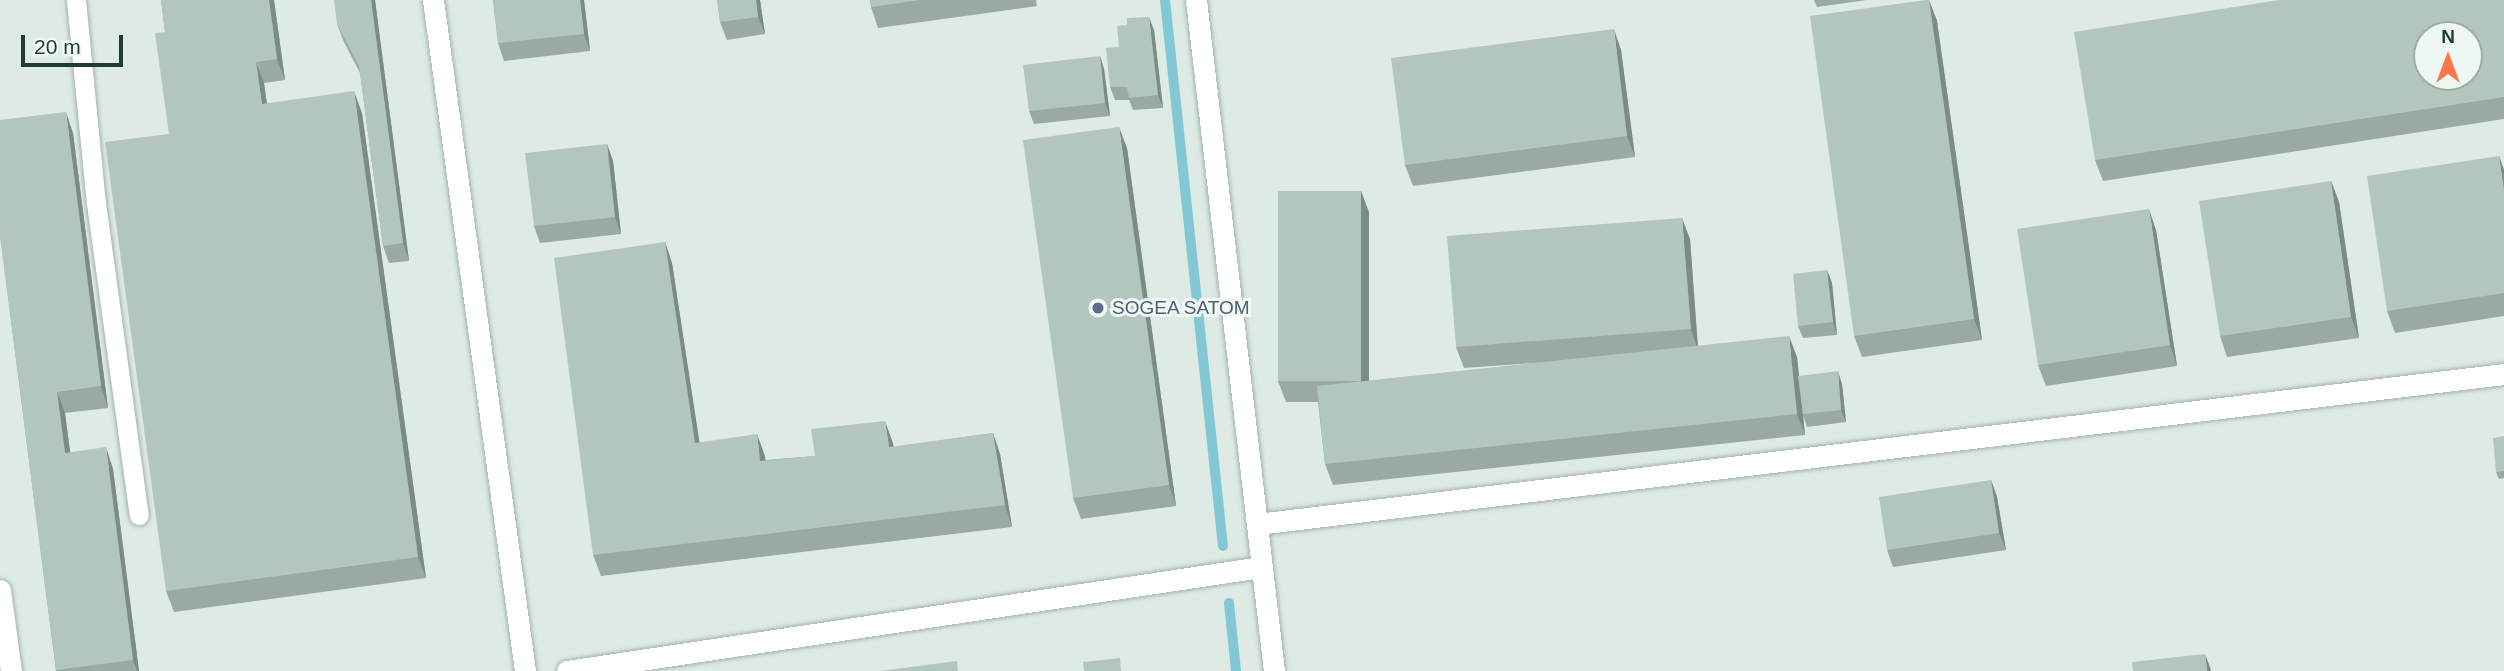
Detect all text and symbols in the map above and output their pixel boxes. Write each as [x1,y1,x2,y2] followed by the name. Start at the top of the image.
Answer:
[24,21,126,65] scale bar
[2413,21,2483,91] north arrow
[2441,26,2455,47] text: N
[34,35,81,58] text: 20 m
[1112,297,1251,319] place label: SOGEA SATOM
[1090,300,1106,316] marker: SOGEA SATOM

